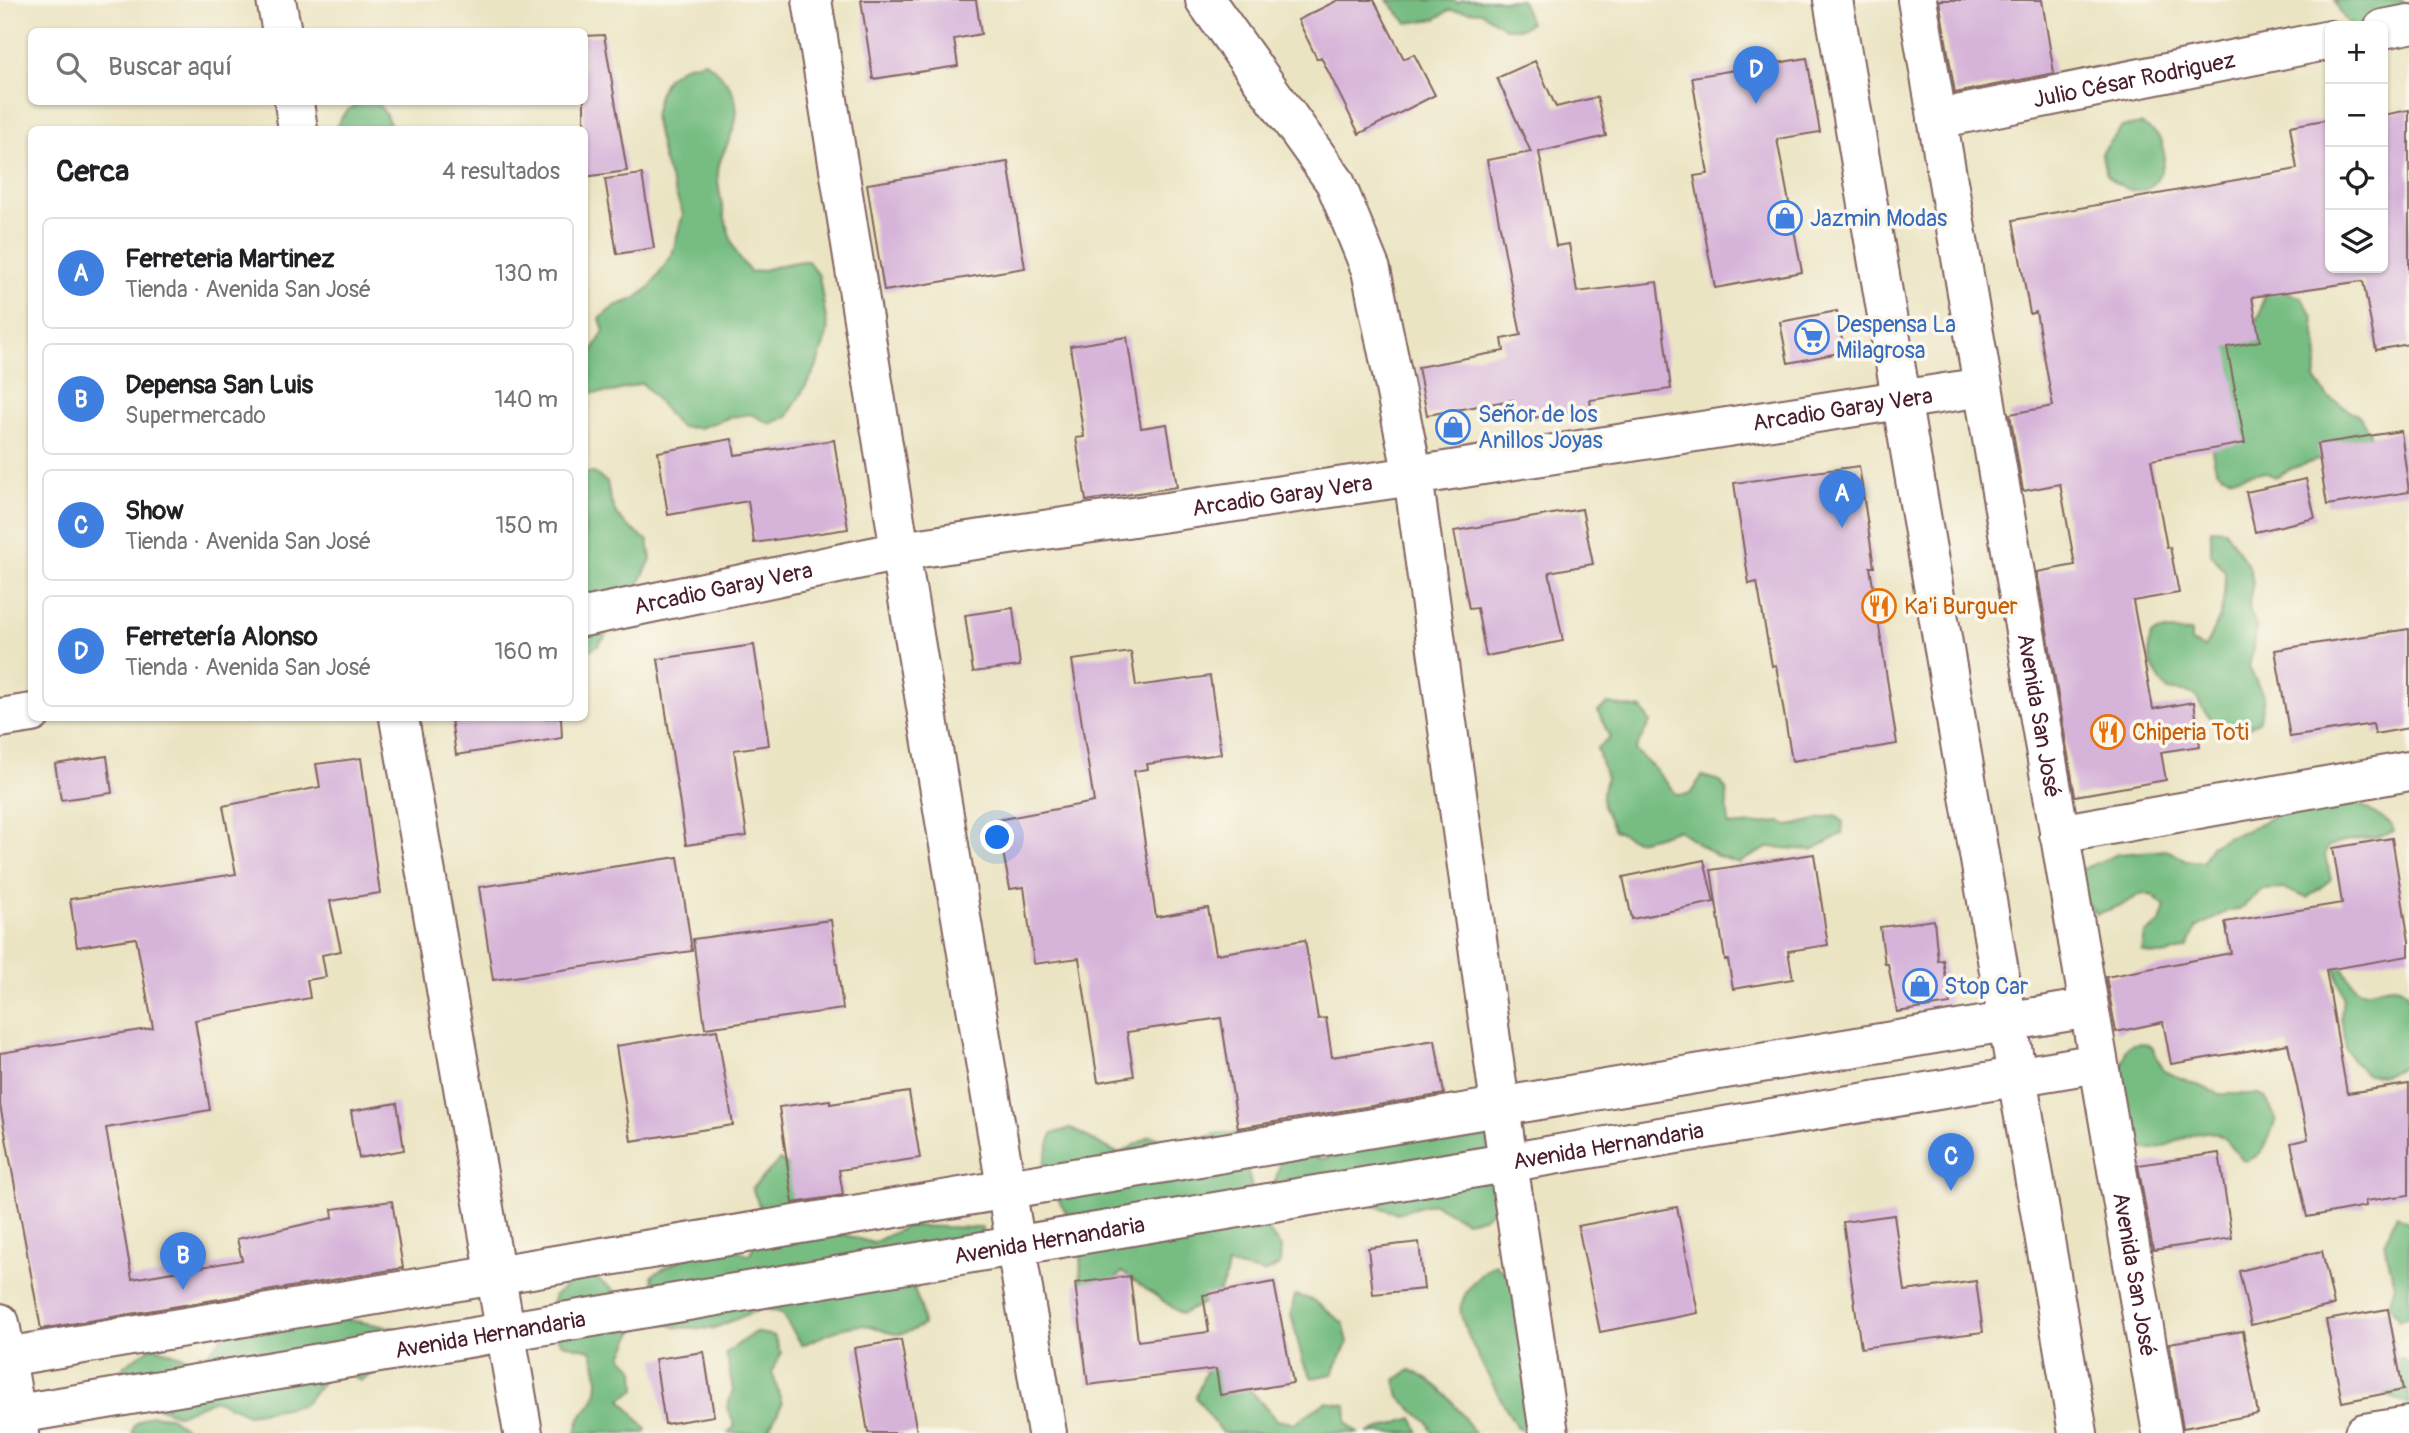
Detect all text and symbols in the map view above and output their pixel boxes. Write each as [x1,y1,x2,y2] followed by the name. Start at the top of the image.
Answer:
[2325,21,2388,273] map controls
[2325,21,2388,84] button: +
[28,28,588,105] search box
[2030,45,2238,114] street label: Julio César Rodriguez
[1733,46,1779,104] pin: D
[52,48,90,86] icon: search
[108,51,232,83] text: Buscar aquí
[2325,84,2388,147] button: −
[2325,147,2388,210] button: locate
[56,153,129,190] text: Cerca
[442,157,560,186] text: 4 resultados
[1766,199,1804,237] shop icon: Jazmin Modas
[1810,204,1947,233] place label: Jazmin Modas
[2325,210,2388,273] button: layers
[125,243,335,275] text: Ferreteria Martinez
[74,259,88,288] text: A
[495,259,558,288] text: 130 m
[125,275,371,304] text: Tienda · Avenida San José
[1836,310,1956,365] place label: Despensa La Milagrosa
[1793,318,1831,356] supermarket icon: Despensa La Milagrosa
[125,369,313,401] text: Depensa San Luis
[1750,381,1935,438] street label: Arcadio Garay Vera
[74,385,88,414] text: B
[495,385,558,414] text: 140 m
[1478,400,1603,455] place label: Señor de los Anillos Joyas
[125,401,266,430] text: Supermercado
[1434,408,1472,446] shop icon: Señor de los Anillos Joyas
[1190,468,1374,523] street label: Arcadio Garay Vera
[1819,470,1865,528] pin: A
[125,495,184,527] text: Show
[74,511,88,540] text: C
[495,511,558,540] text: 150 m
[125,527,371,556] text: Tienda · Avenida San José
[631,556,815,621] street label: Arcadio Garay Vera
[1860,587,1898,625] restaurant icon: Ka'i Burguer
[1904,592,2018,621] place label: Ka'i Burguer
[125,621,318,653] text: Ferretería Alonso
[2011,631,2067,800] street label: Avenida San José
[74,637,88,666] text: D
[494,637,558,666] text: 160 m
[125,653,371,682] text: Tienda · Avenida San José
[2089,713,2127,751] restaurant icon: Chiperia Toti
[2132,718,2249,747] place label: Chiperia Toti
[980,820,1014,854] your location
[1901,967,1939,1005] shop icon: Stop Car
[1944,972,2028,1001] place label: Stop Car
[1511,1116,1706,1176] street label: Avenida Hernandaria
[1928,1133,1974,1191] pin: C
[2106,1190,2163,1359] street label: Avenida San José
[952,1210,1147,1271] street label: Avenida Hernandaria
[160,1232,206,1290] pin: B
[392,1304,588,1365] street label: Avenida Hernandaria

